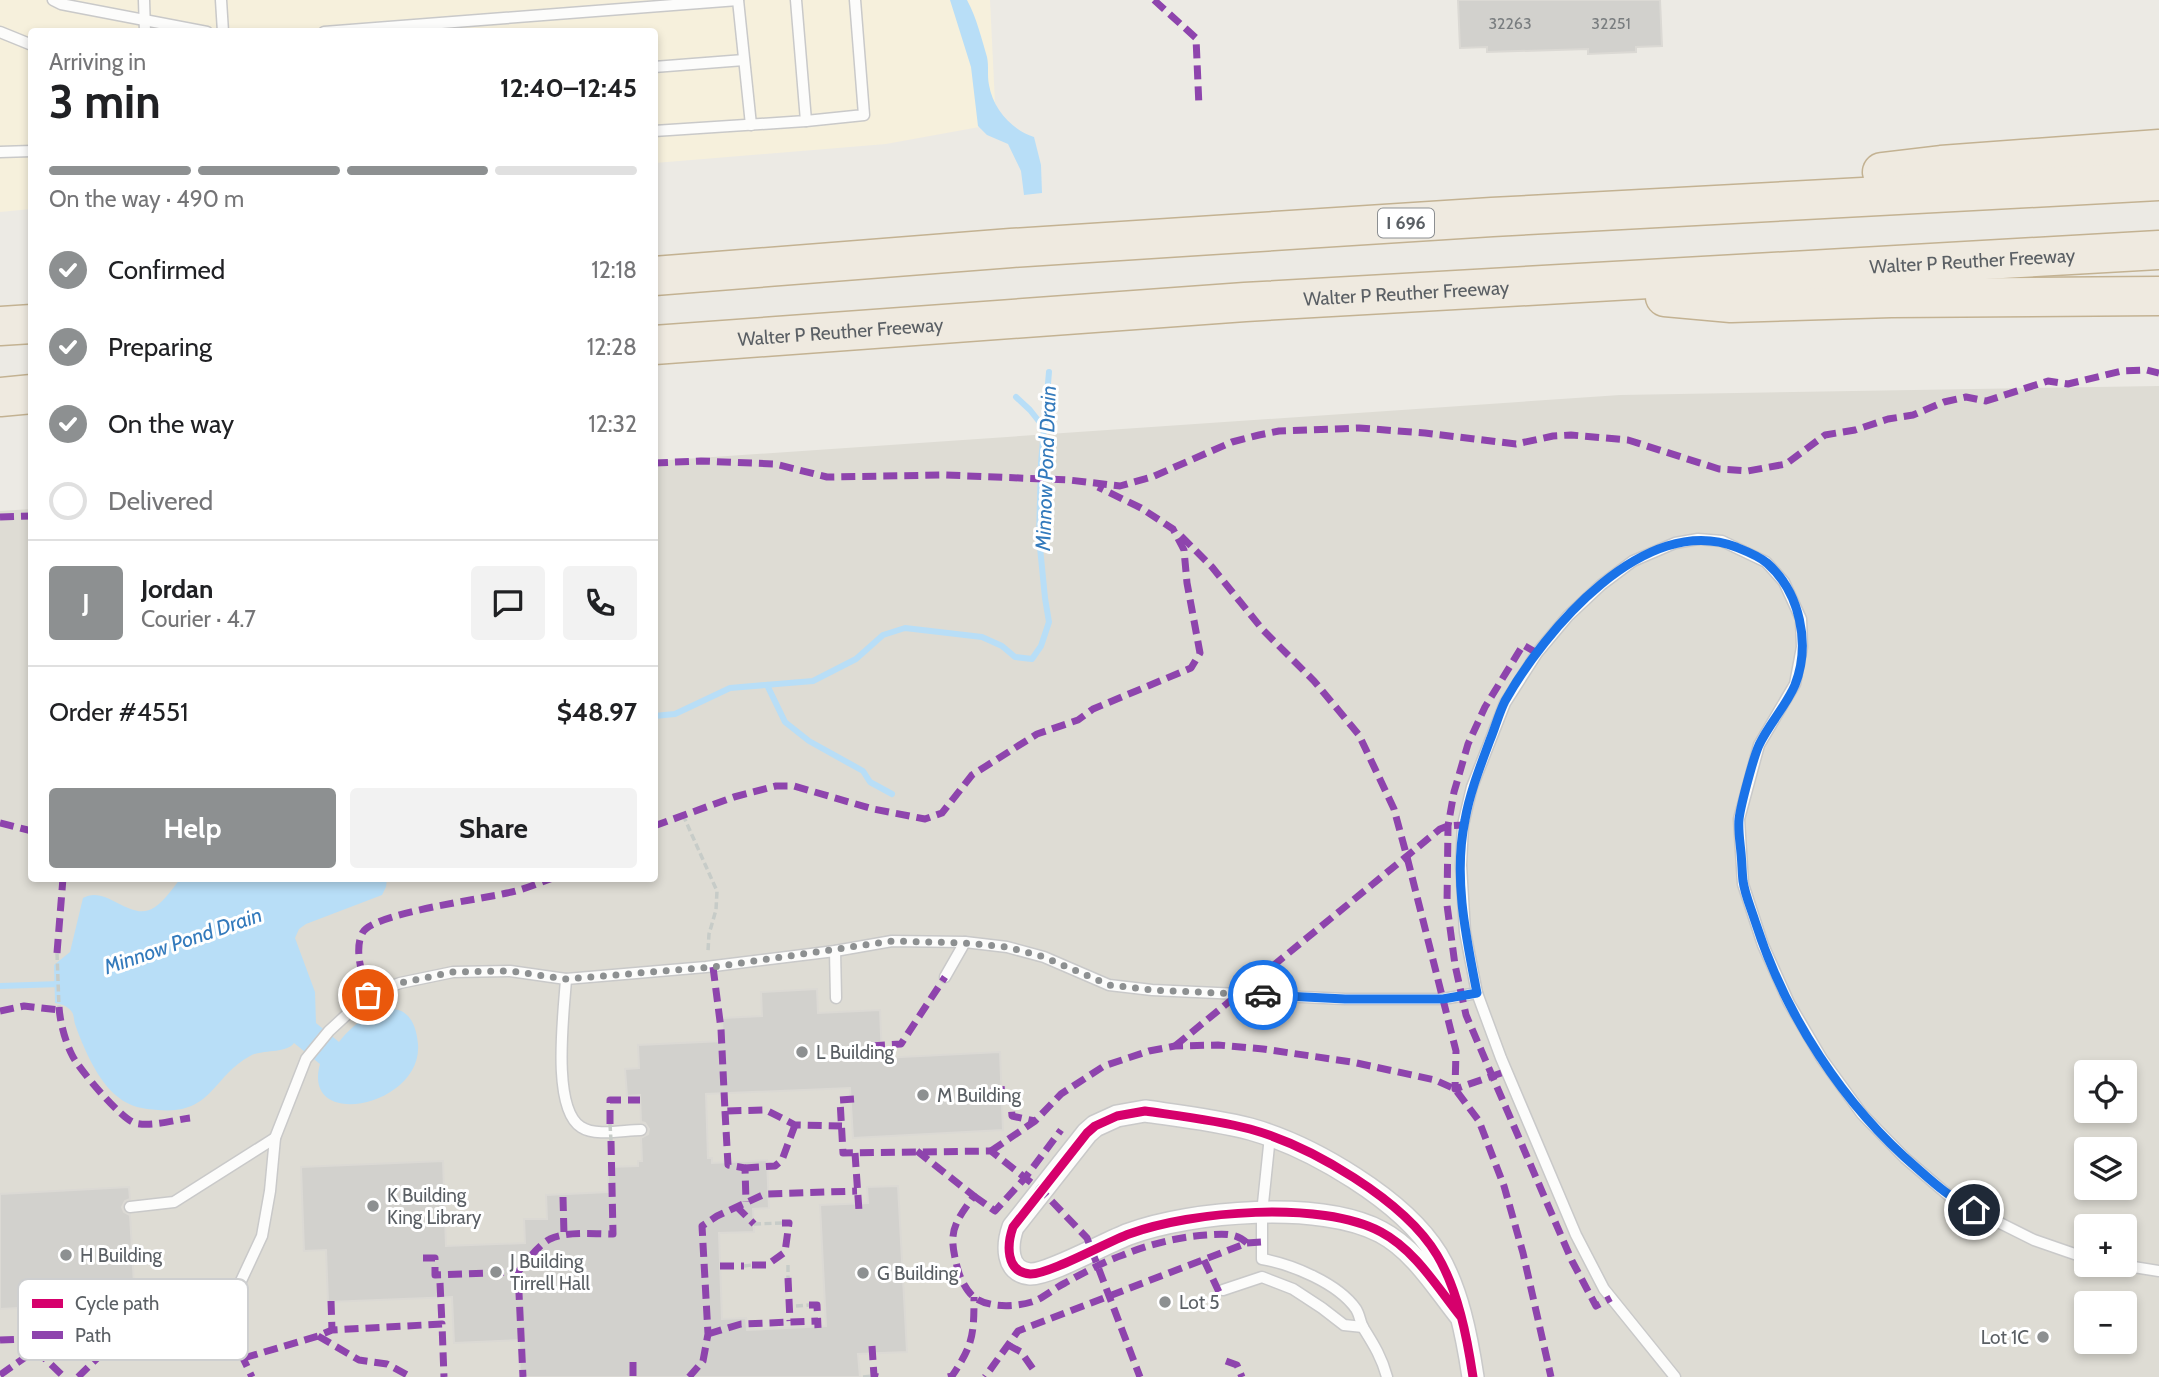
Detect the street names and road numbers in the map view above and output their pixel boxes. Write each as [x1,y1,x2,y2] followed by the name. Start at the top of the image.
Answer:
[1378,208,1434,238] road number: I 696
[1869,244,2076,278] street label: Walter P Reuther Freeway
[1303,276,1510,311] street label: Walter P Reuther Freeway
[737,313,945,351] street label: Walter P Reuther Freeway

